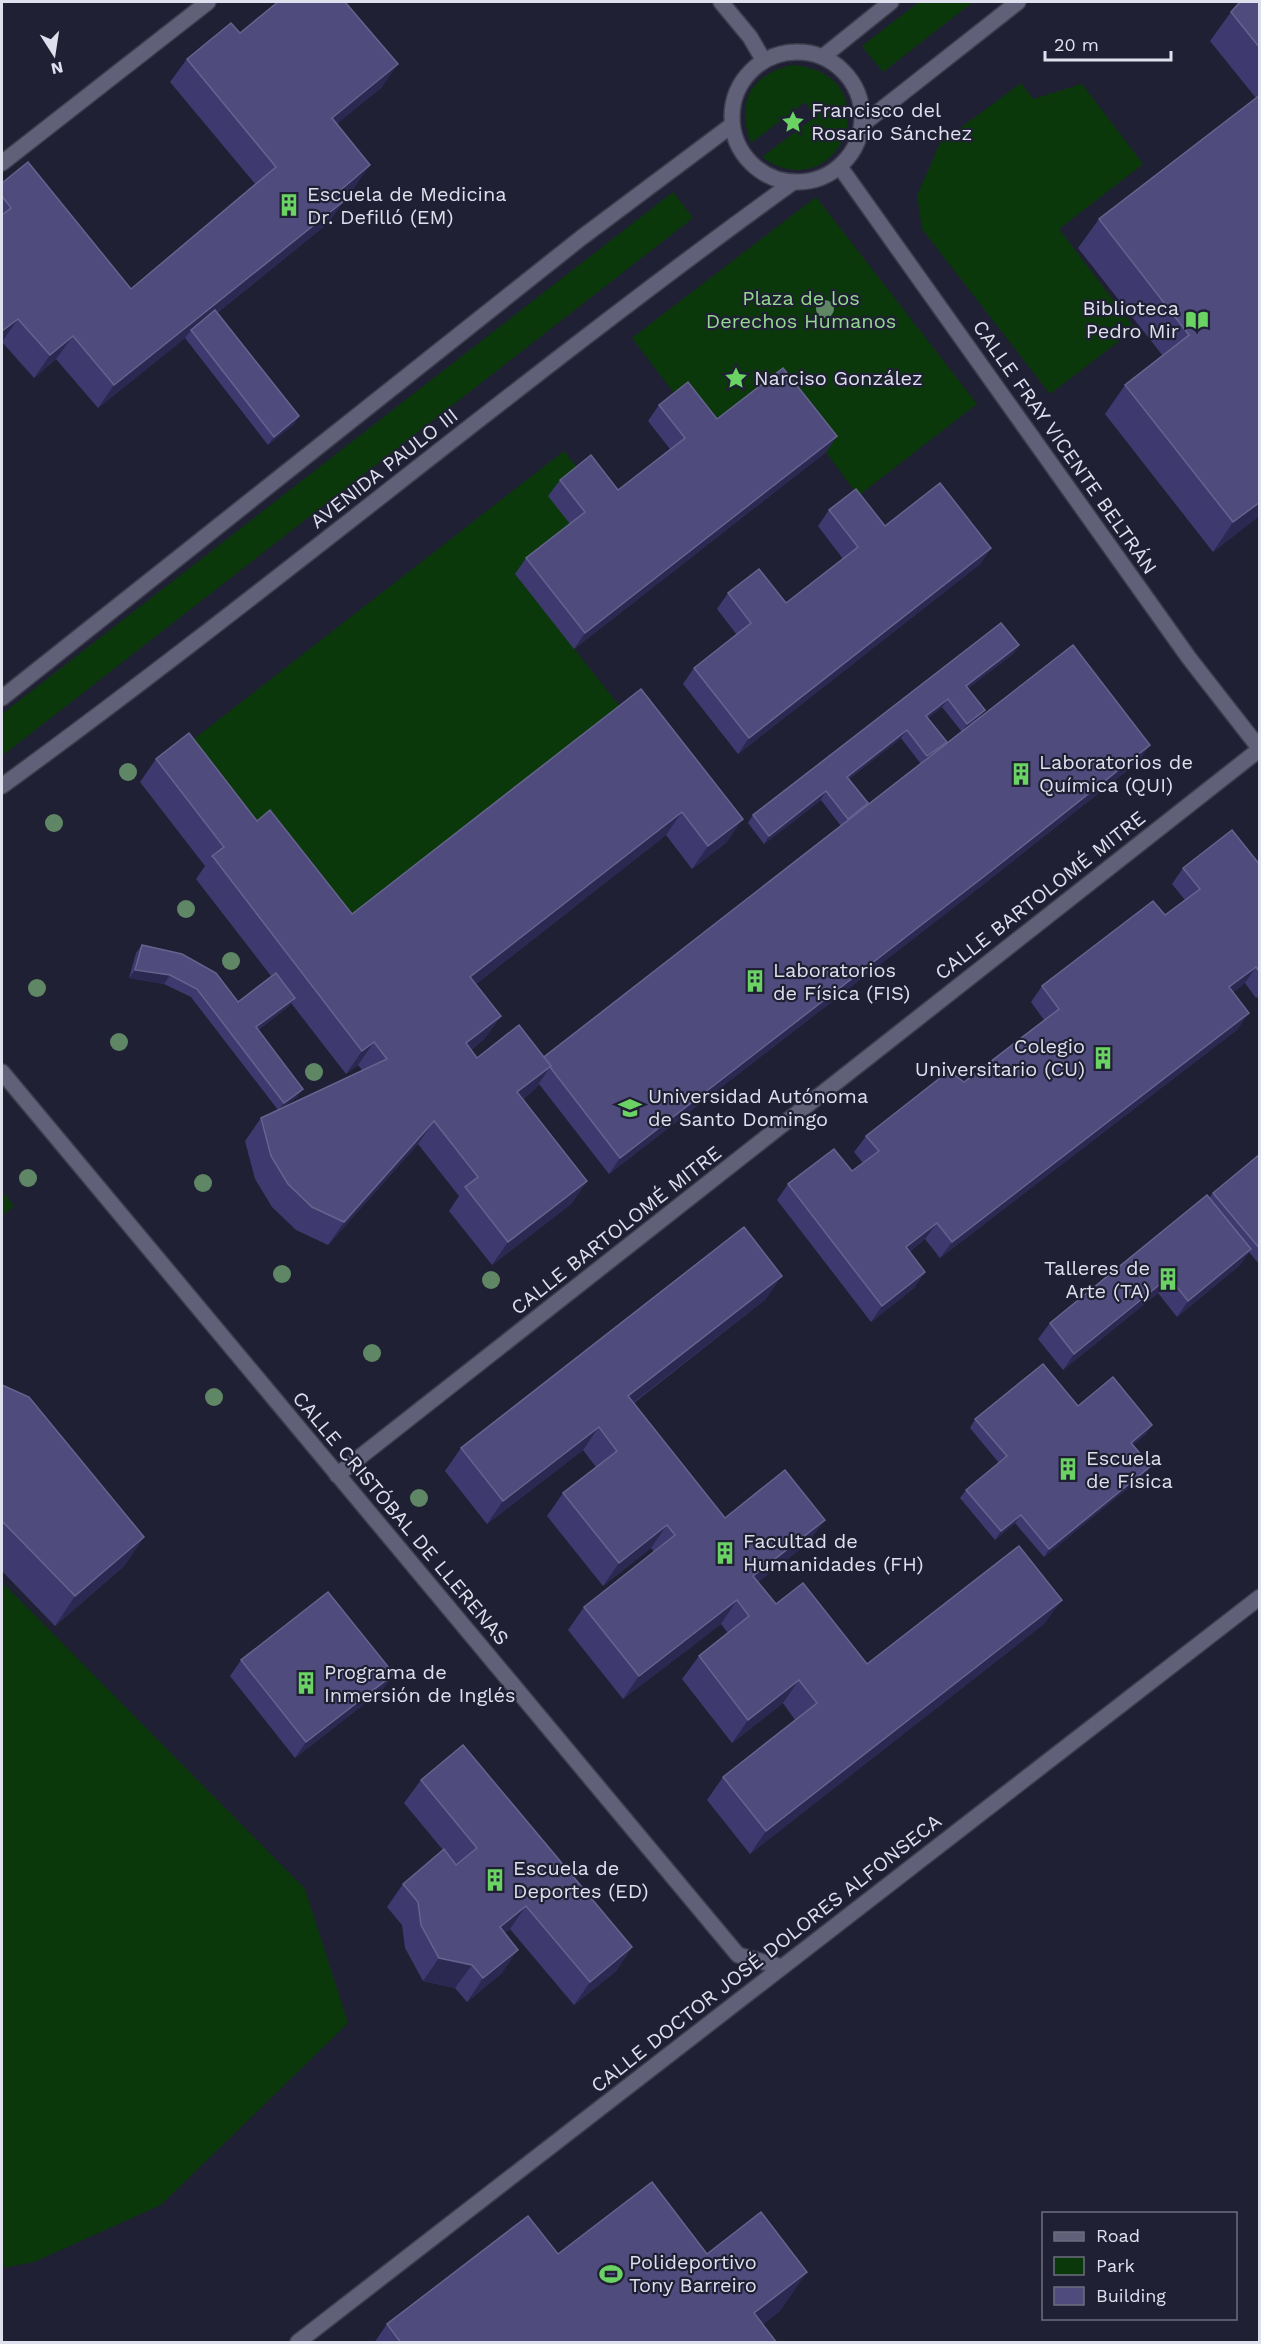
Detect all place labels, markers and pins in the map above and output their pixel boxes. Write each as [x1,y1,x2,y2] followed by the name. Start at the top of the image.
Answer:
[811,98,972,145] place label: Francisco del Rosario Sánchez
[780,109,806,135] place icon: Francisco del Rosario Sánchez
[307,182,507,229] place label: Escuela de Medicina Dr. Defilló (EM)
[276,192,302,218] building icon: Escuela de Medicina Dr. Defilló (EM)
[1082,296,1179,343] place label: Biblioteca Pedro Mir
[1184,307,1210,333] library icon: Biblioteca Pedro Mir
[723,365,749,391] place icon: Narciso González
[754,366,923,390] place label: Narciso González
[1039,750,1193,797] place label: Laboratorios de Química (QUI)
[1008,761,1034,787] building icon: Laboratorios de Química (QUI)
[773,958,910,1005] place label: Laboratorios de Física (FIS)
[742,968,768,994] building icon: Laboratorios de Física (FIS)
[915,1034,1085,1081] place label: Colegio Universitario (CU)
[1090,1045,1116,1071] building icon: Colegio Universitario (CU)
[648,1084,868,1131] place label: Universidad Autónoma de Santo Domingo
[617,1095,643,1121] school or university icon: Universidad Autónoma de Santo Domingo
[1044,1256,1150,1303] place label: Talleres de Arte (TA)
[1155,1266,1181,1292] building icon: Talleres de Arte (TA)
[1086,1446,1173,1493] place label: Escuela de Física
[1055,1456,1081,1482] building icon: Escuela de Física
[743,1529,924,1576] place label: Facultad de Humanidades (FH)
[712,1540,738,1566] building icon: Facultad de Humanidades (FH)
[324,1660,516,1707] place label: Programa de Inmersión de Inglés
[293,1670,319,1696] building icon: Programa de Inmersión de Inglés
[513,1856,648,1903] place label: Escuela de Deportes (ED)
[482,1867,508,1893] building icon: Escuela de Deportes (ED)
[629,2250,757,2297] place label: Polideportivo Tony Barreiro
[598,2261,624,2287] sports icon: Polideportivo Tony Barreiro

